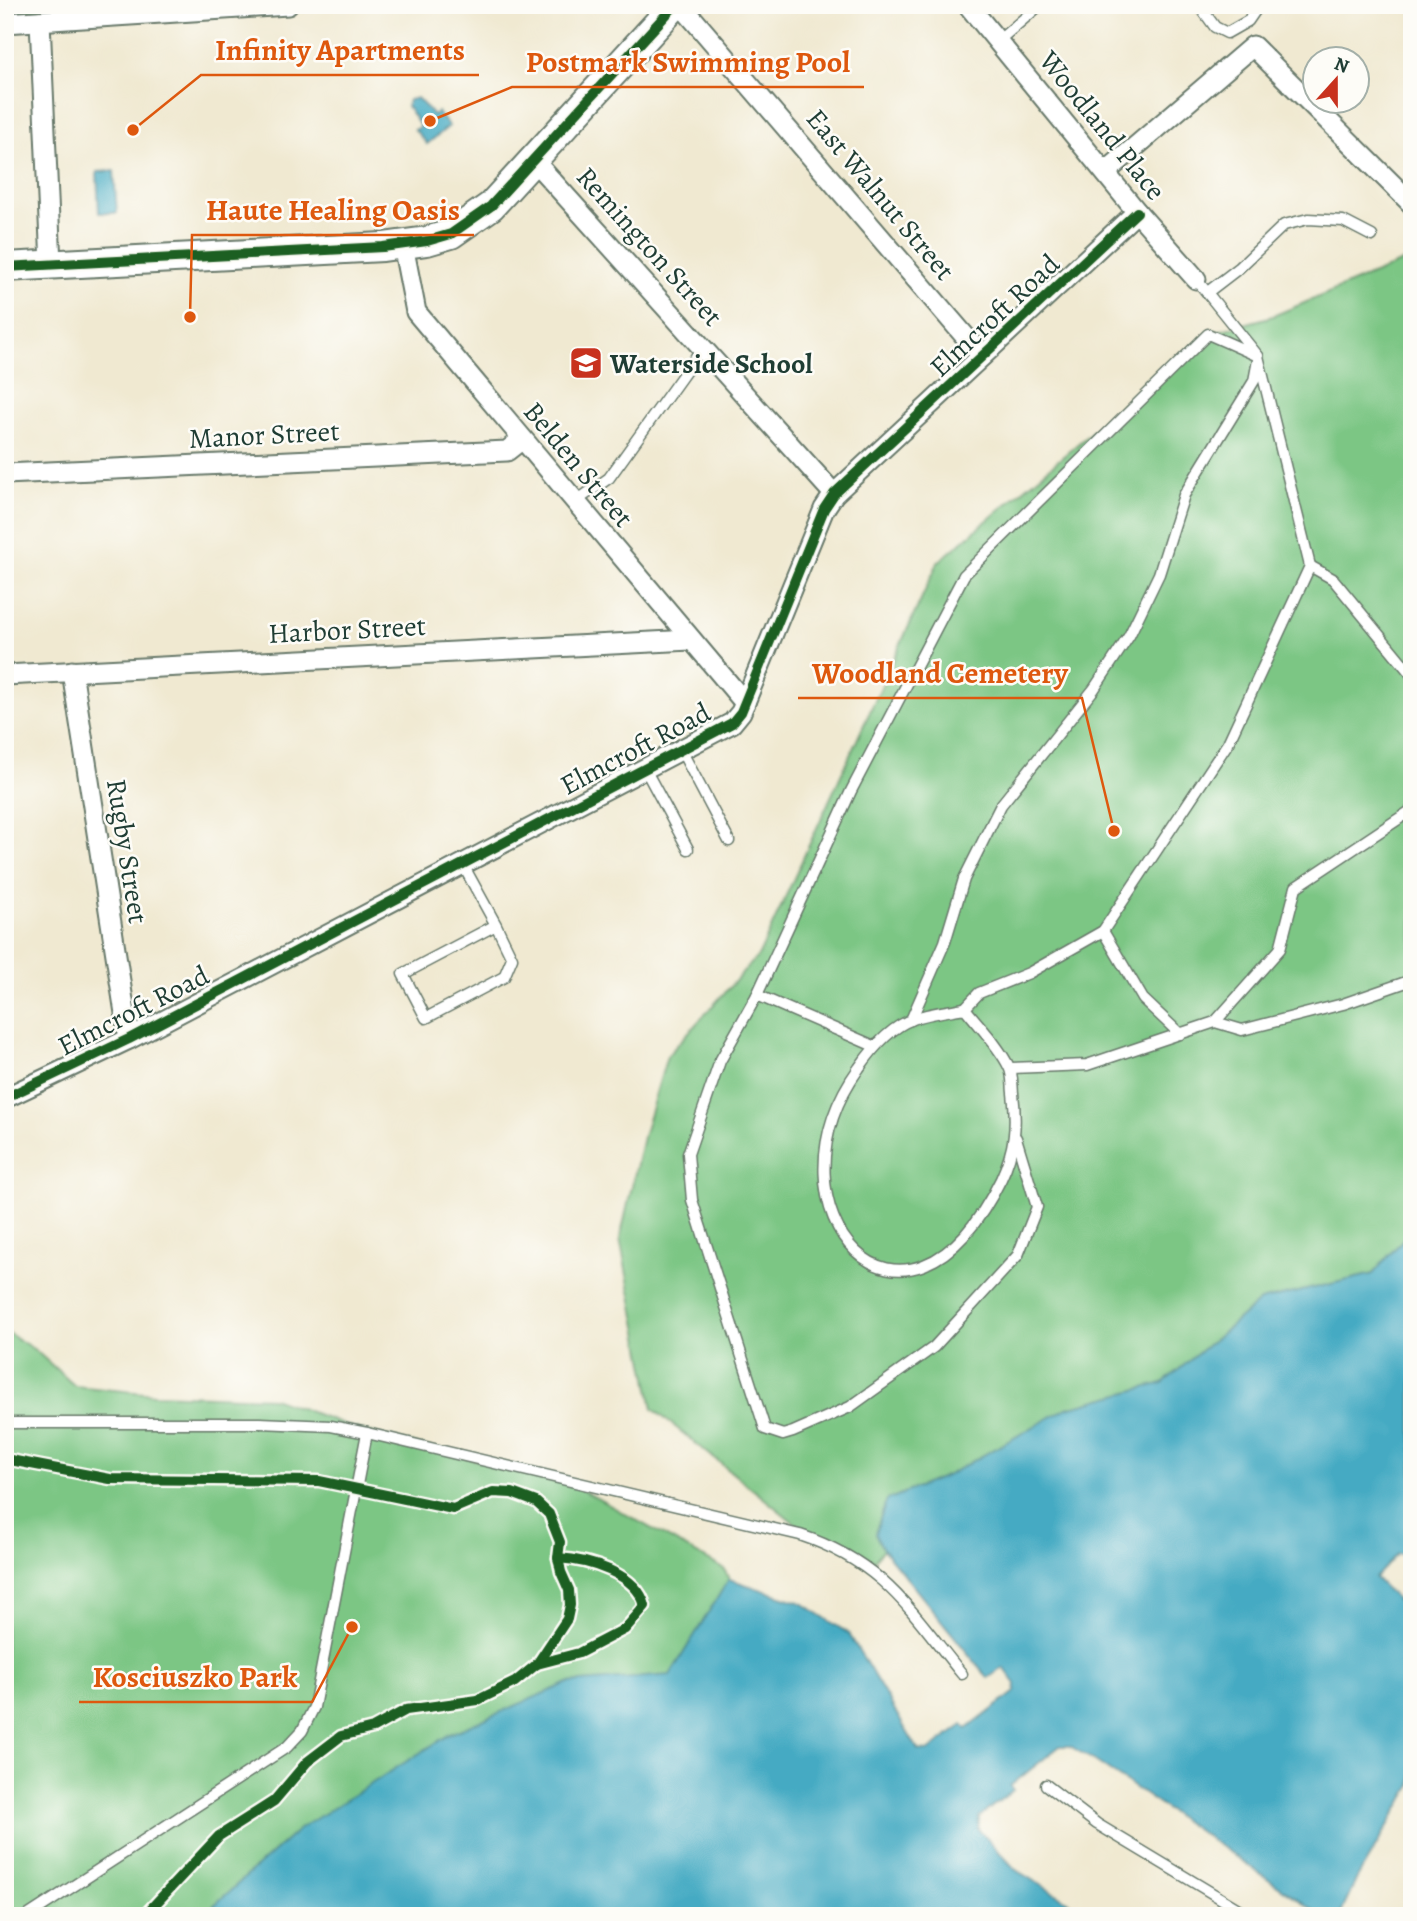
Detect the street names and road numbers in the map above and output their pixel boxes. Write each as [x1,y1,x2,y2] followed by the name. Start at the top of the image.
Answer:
[1030,42,1174,208] street label: Woodland Place
[797,101,963,288] street label: East Walnut Street
[567,159,731,335] street label: Remington Street
[921,245,1069,386] street label: Elmcroft Road
[514,394,642,536] street label: Belden Street
[188,412,340,458] street label: Manor Street
[267,607,427,653] street label: Harbor Street
[554,693,718,804] street label: Elmcroft Road
[97,776,157,926] street label: Rugby Street
[51,956,216,1065] street label: Elmcroft Road

